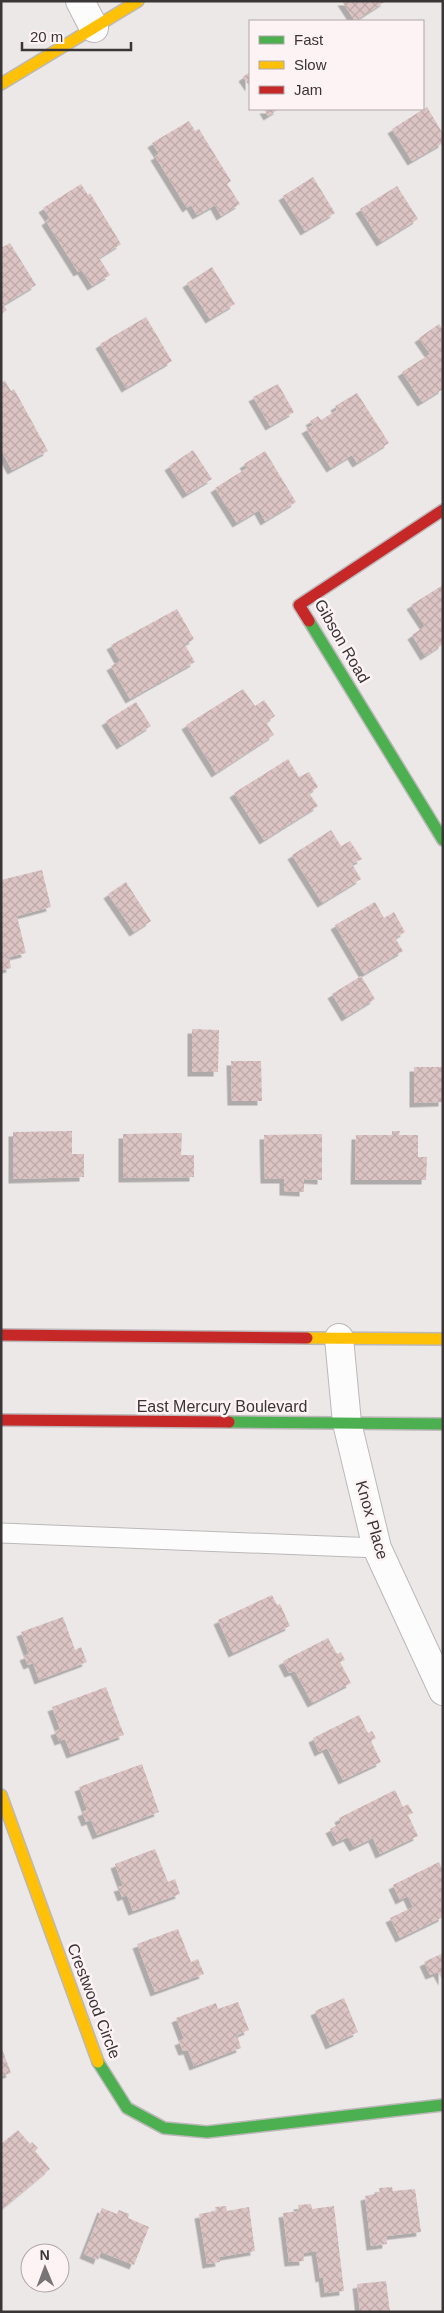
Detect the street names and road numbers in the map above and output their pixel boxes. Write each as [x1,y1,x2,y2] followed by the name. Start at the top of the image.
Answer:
[311,596,373,686] street label: Gibson Road
[137,1398,307,1415] street label: East Mercury Boulevard
[353,1479,391,1561] street label: Knox Place
[64,1941,124,2061] street label: Crestwood Circle

